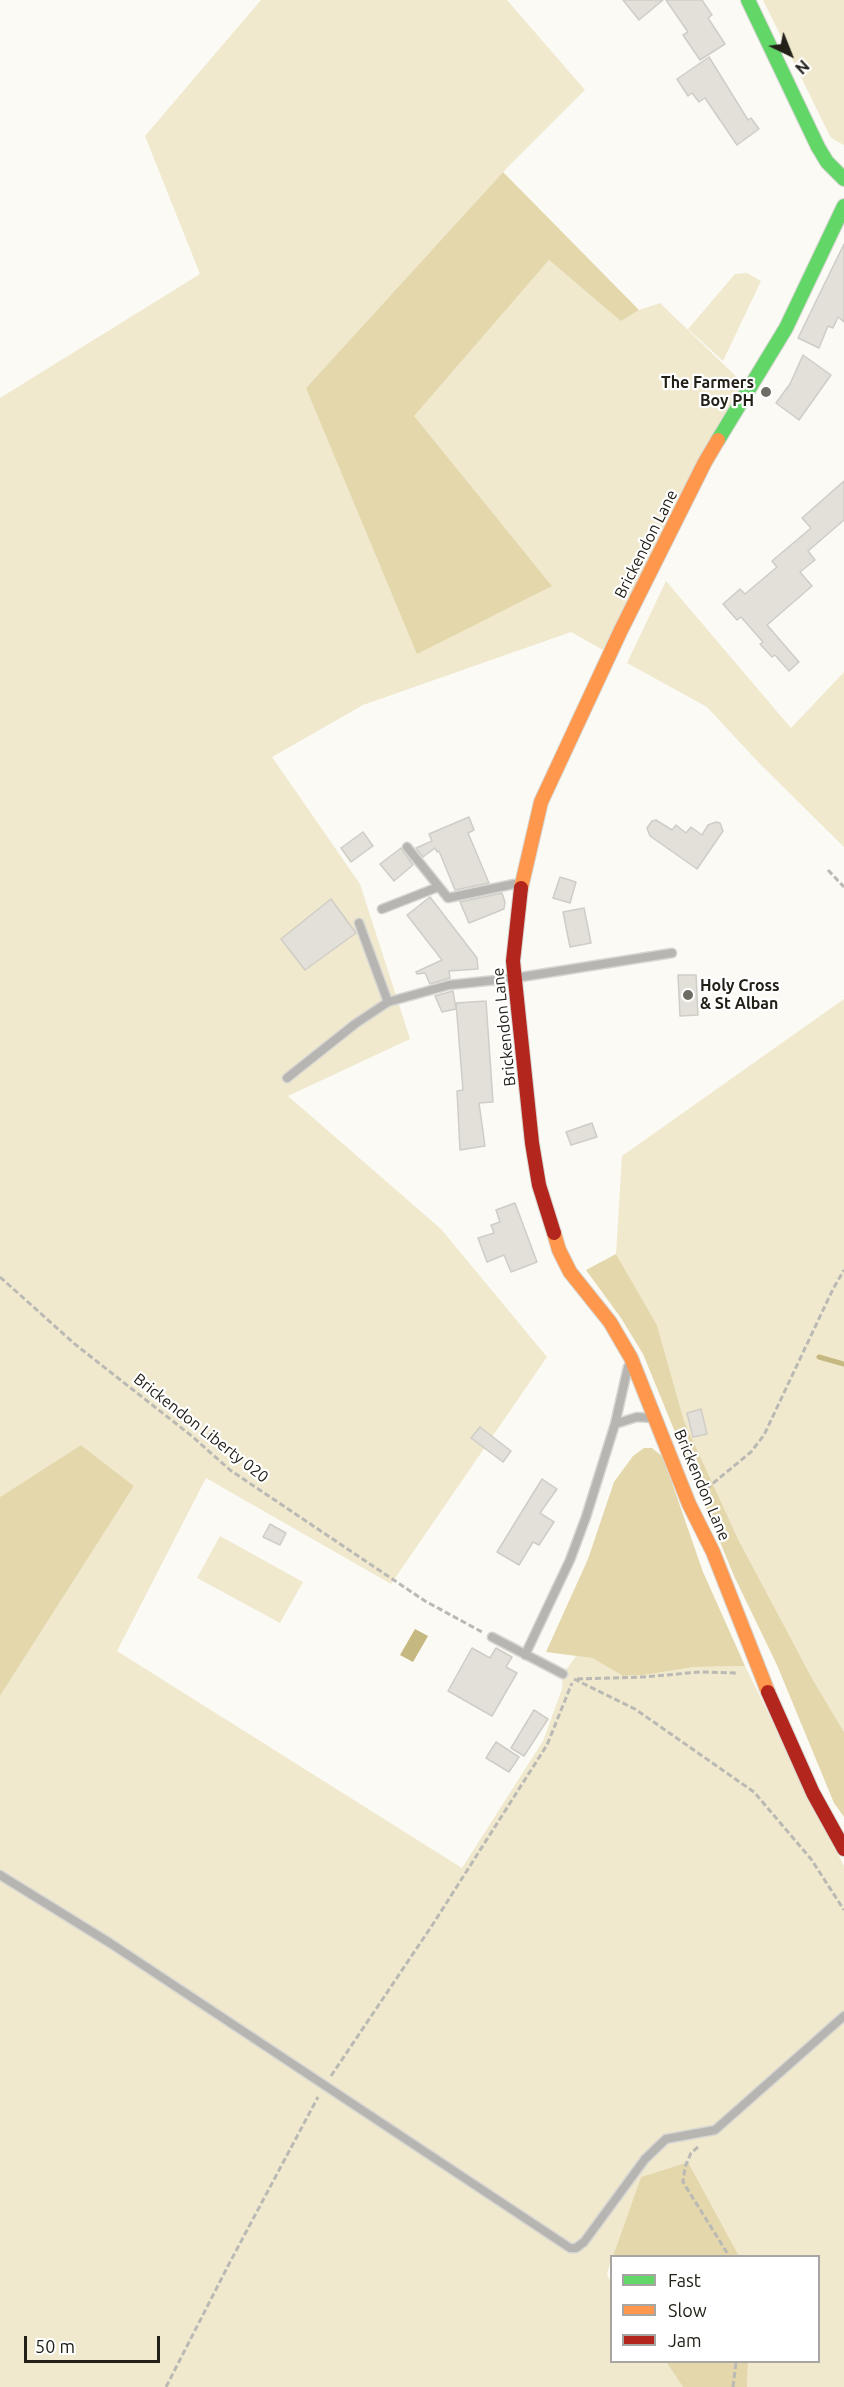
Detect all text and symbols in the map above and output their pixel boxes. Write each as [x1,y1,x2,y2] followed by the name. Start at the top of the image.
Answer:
[760,24,820,84] north arrow
[792,57,813,78] text: N
[661,373,754,411] place label: The Farmers Boy PH
[759,385,773,399] marker: The Farmers Boy PH
[610,487,682,601] street label: Brickendon Lane
[488,967,520,1087] street label: Brickendon Lane
[700,976,780,1014] place label: Holy Cross & St Alban
[681,988,695,1002] marker: Holy Cross & St Alban
[130,1369,272,1487] street label: Brickendon Liberty 020
[670,1426,734,1544] street label: Brickendon Lane
[610,2255,820,2363] legend
[668,2270,701,2290] text: Fast
[668,2300,707,2320] text: Slow
[27,2324,164,2362] scale bar
[668,2330,702,2350] text: Jam
[35,2336,75,2356] text: 50 m

